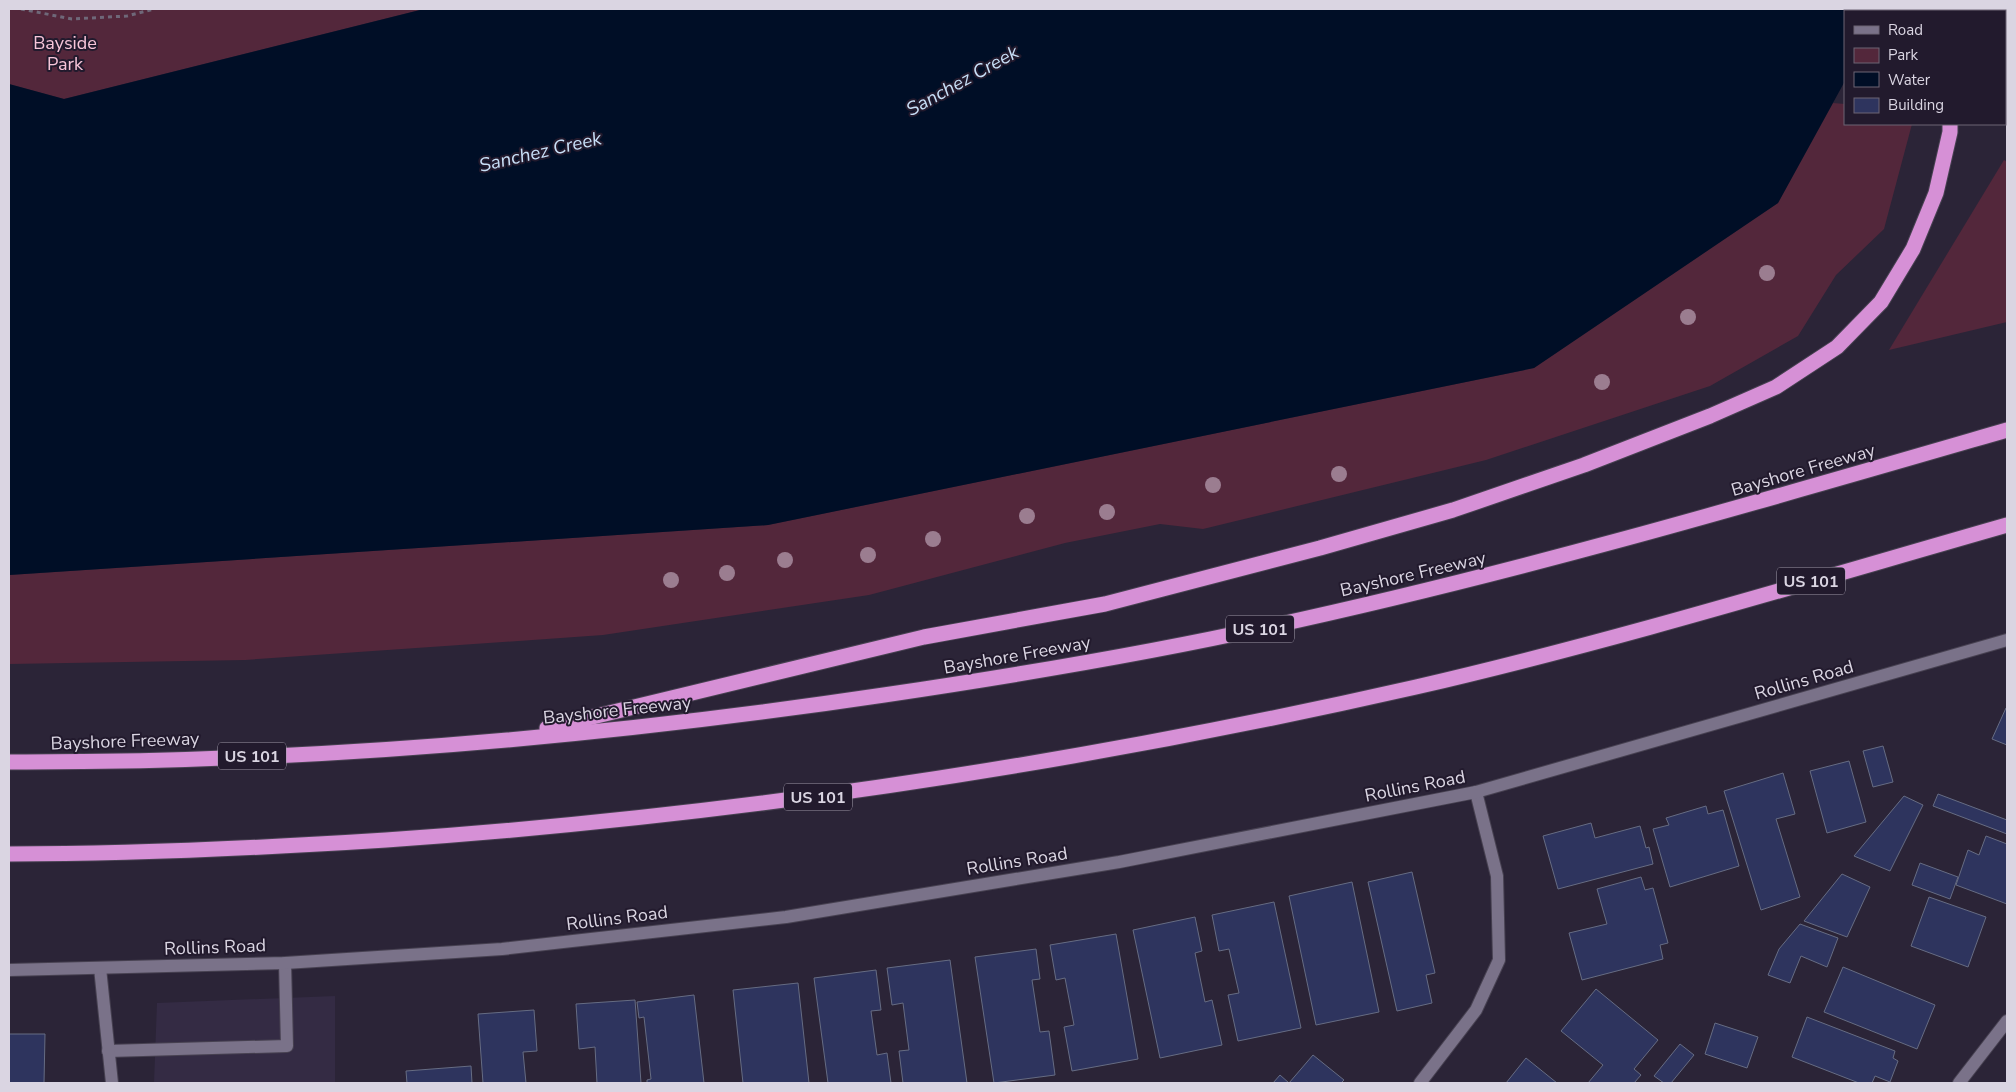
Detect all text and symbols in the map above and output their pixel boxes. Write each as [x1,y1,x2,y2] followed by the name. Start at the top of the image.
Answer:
[1844,10,2006,125] legend
[1888,20,1923,40] text: Road
[33,31,97,76] park label: Bayside Park
[901,39,1024,123] water label: Sanchez Creek
[1888,45,1918,65] text: Park
[1888,70,1931,90] text: Water
[1888,95,1944,115] text: Building
[476,125,605,179] water label: Sanchez Creek
[1728,438,1879,502] street label: Bayshore Freeway
[1338,545,1489,602] street label: Bayshore Freeway
[1777,568,1845,594] road number: US 101
[1226,616,1294,642] road number: US 101
[942,630,1093,680] street label: Bayshore Freeway
[1752,654,1856,706] street label: Rollins Road
[542,690,693,730] street label: Bayshore Freeway
[50,726,201,756] street label: Bayshore Freeway
[218,742,286,769] road number: US 101
[1363,764,1467,808] street label: Rollins Road
[784,784,852,810] road number: US 101
[965,841,1069,881] street label: Rollins Road
[565,900,669,936] street label: Rollins Road
[164,933,266,961] street label: Rollins Road

